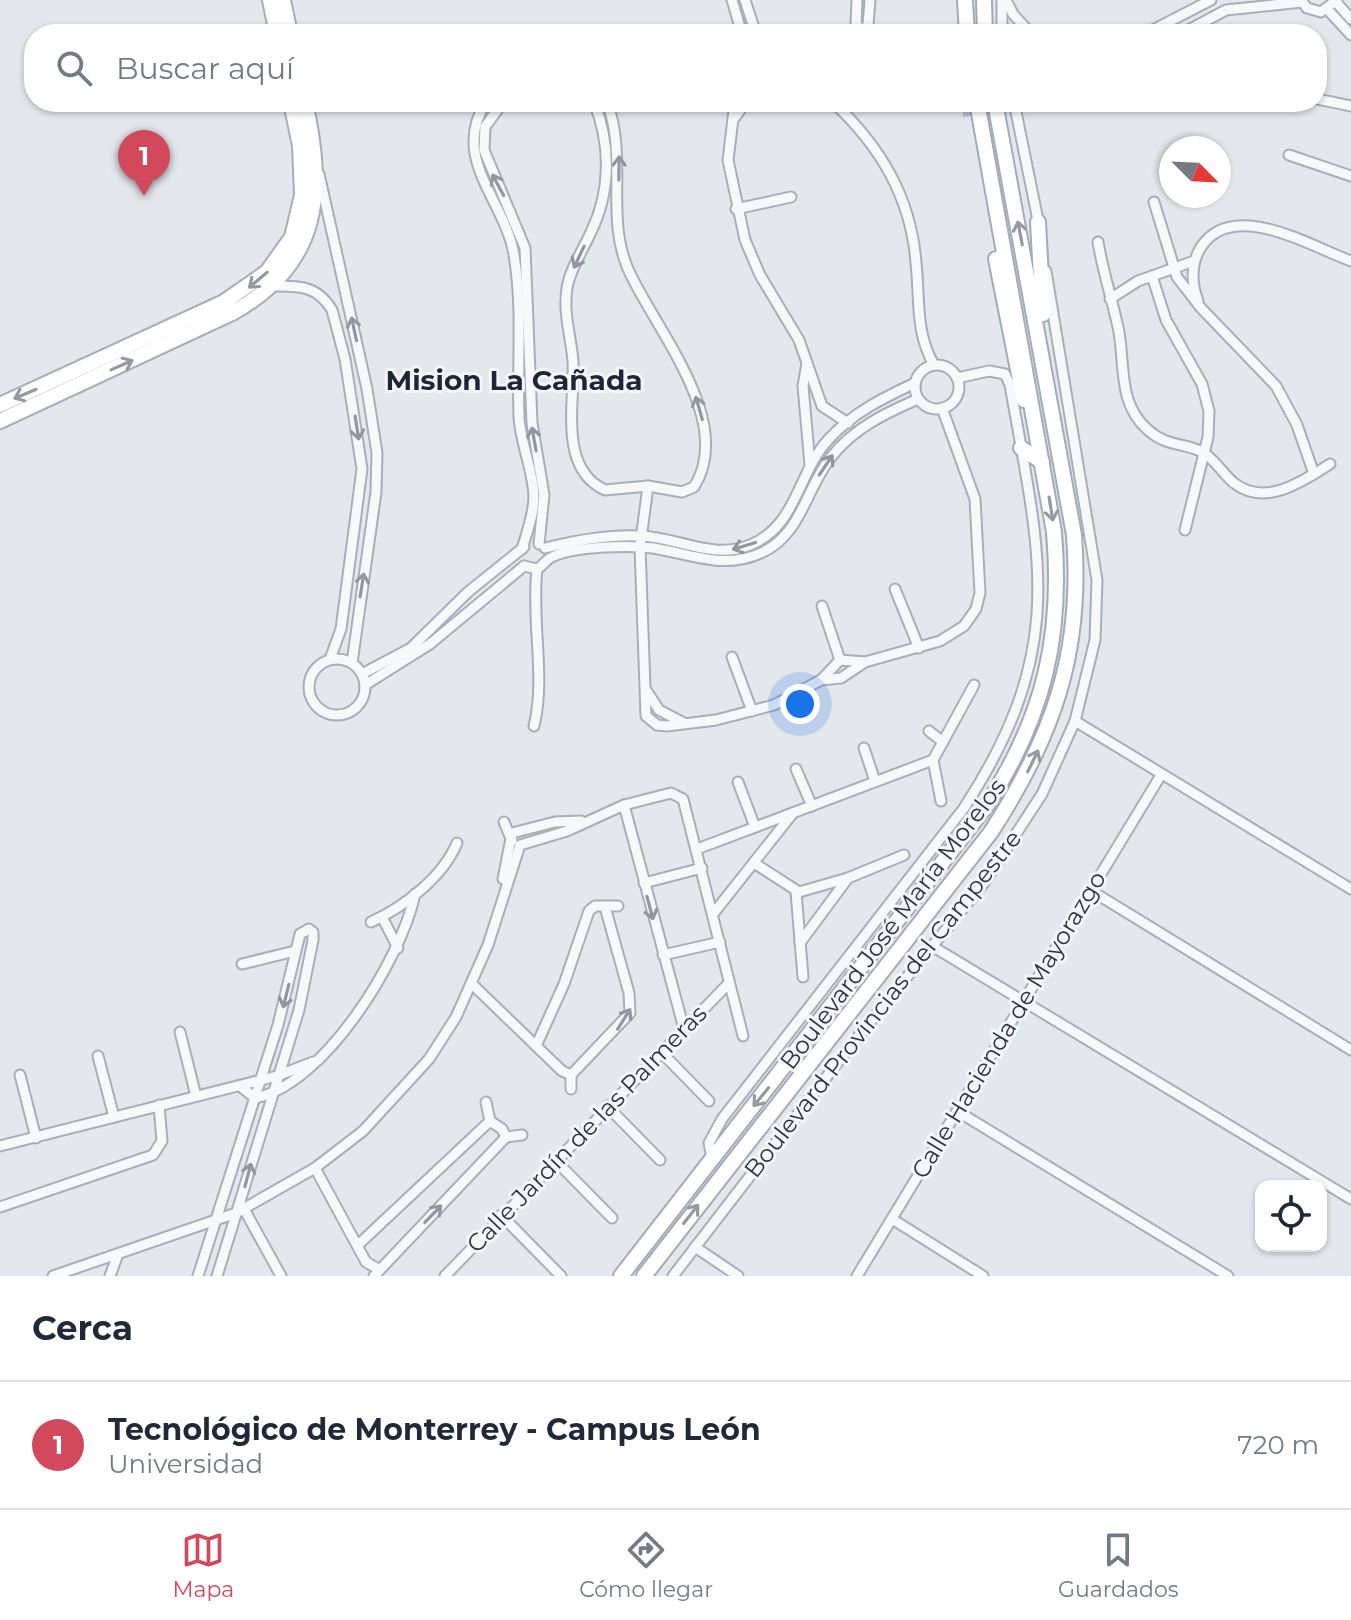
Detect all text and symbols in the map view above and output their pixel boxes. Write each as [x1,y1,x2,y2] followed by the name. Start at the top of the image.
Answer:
[24,24,1327,112] search box
[52,46,96,90] icon: search
[116,50,294,87] text: Buscar aquí
[118,130,170,196] pin: 1
[1159,136,1231,208] north arrow
[611,155,626,181] one-way arrow
[490,174,506,198] one-way arrow
[1012,221,1027,247] one-way arrow
[571,244,586,269] one-way arrow
[248,271,268,289] one-way arrow
[346,316,361,342] one-way arrow
[109,357,133,372] one-way arrow
[385,363,643,397] district label: Mision La Cañada
[13,387,38,402] one-way arrow
[691,395,706,421] one-way arrow
[351,415,366,440] one-way arrow
[526,427,541,452] one-way arrow
[818,454,834,476] one-way arrow
[1044,496,1059,521] one-way arrow
[731,539,757,554] one-way arrow
[355,573,370,599] one-way arrow
[780,684,820,724] your location
[1026,750,1041,774] one-way arrow
[774,773,1011,1075] street label: Boulevard José María Morelos
[738,824,1027,1183] street label: Boulevard Provincias del Campestre
[905,866,1112,1184] street label: Calle Hacienda de Mayorazgo
[644,894,659,920] one-way arrow
[277,983,292,1009] one-way arrow
[461,999,713,1259] street label: Calle Jardín de las Palmeras
[616,1008,632,1030] one-way arrow
[752,1086,770,1107] one-way arrow
[241,1162,256,1188] one-way arrow
[1255,1180,1327,1252] map controls
[1255,1180,1327,1252] button: locate
[683,1204,700,1225] one-way arrow
[423,1205,442,1224] one-way arrow
[32,1307,133,1349] text: Cerca
[108,1411,761,1448] text: Tecnológico de Monterrey - Campus León
[53,1429,63,1461] text: 1
[1237,1429,1319,1461] text: 720 m
[108,1448,263,1480] text: Universidad
[172,1528,234,1603] tab: Mapa
[579,1528,713,1603] tab: Cómo llegar
[1058,1528,1179,1603] tab: Guardados

